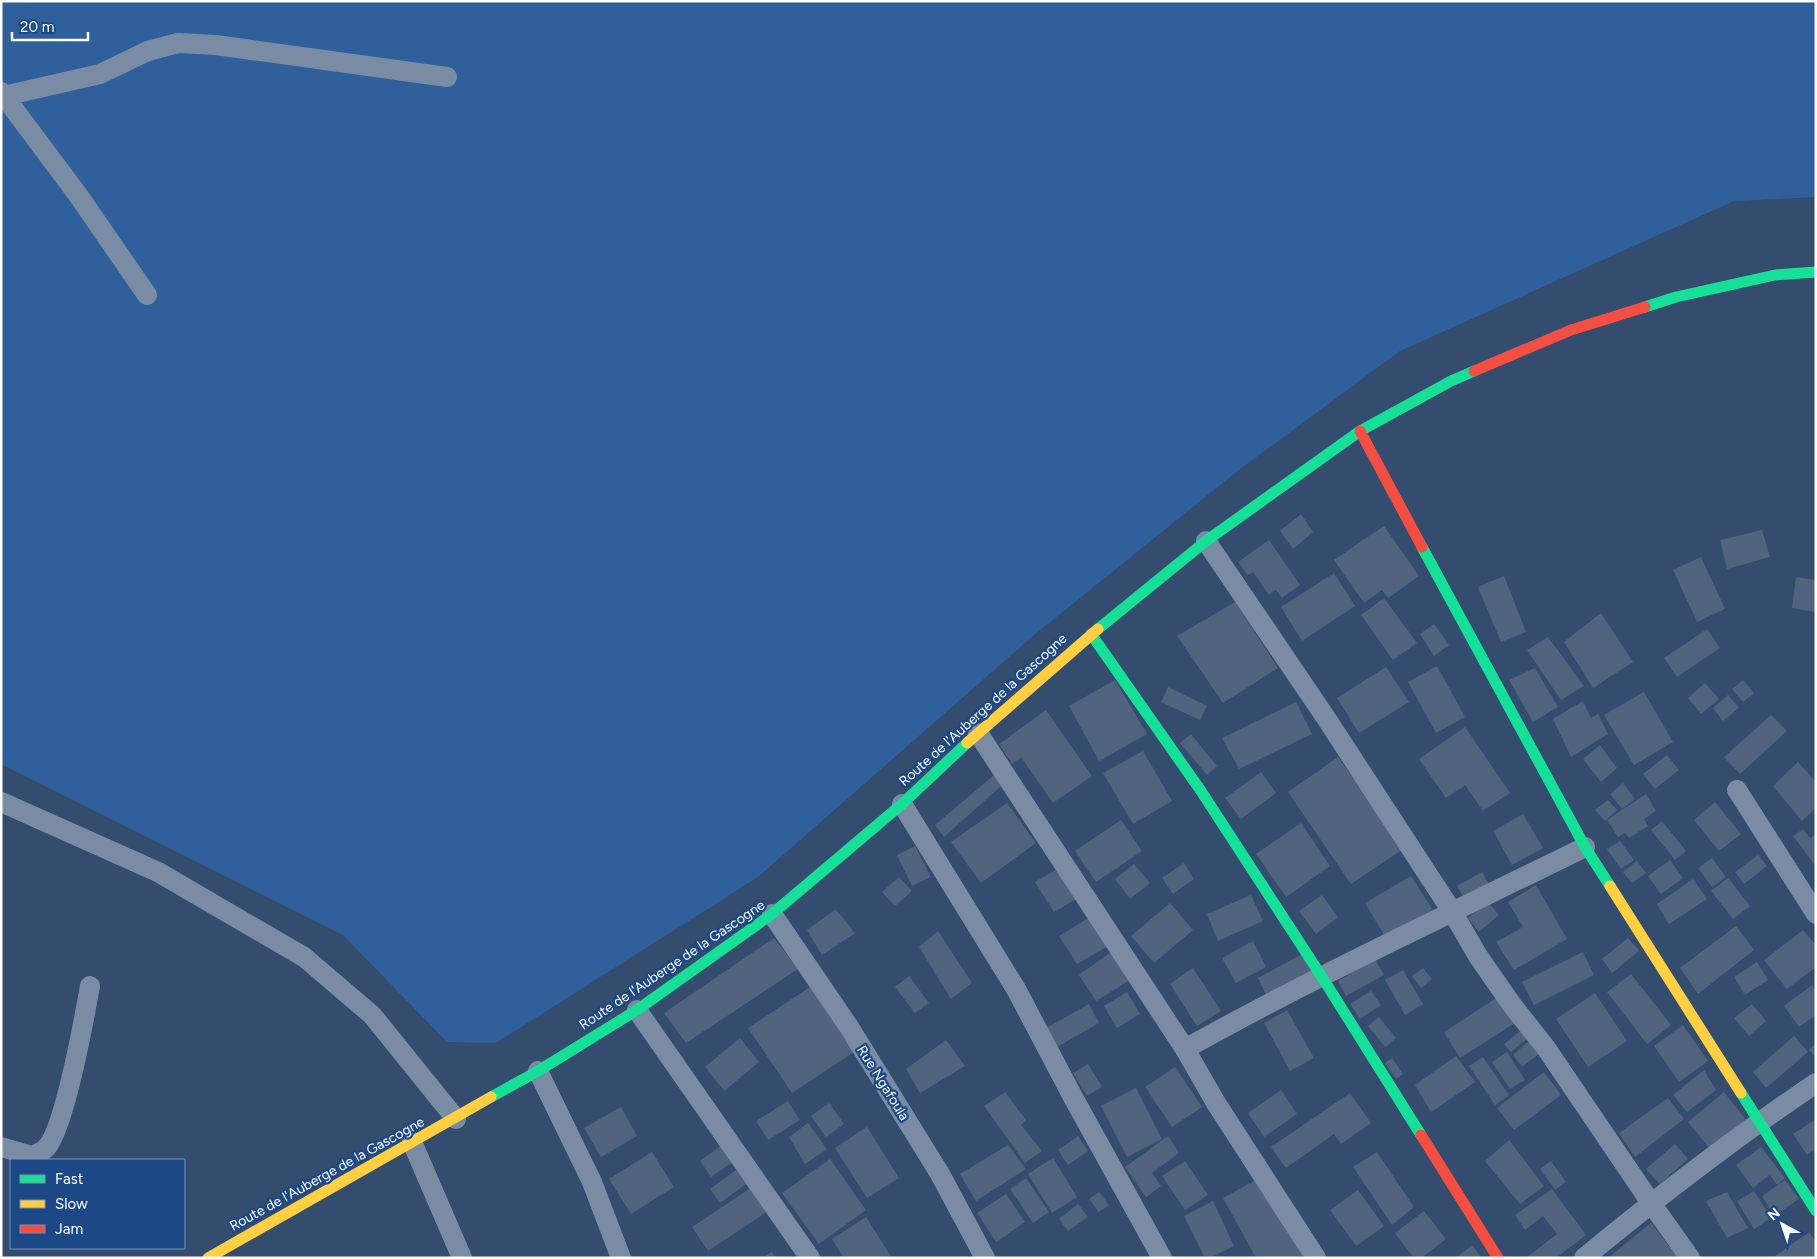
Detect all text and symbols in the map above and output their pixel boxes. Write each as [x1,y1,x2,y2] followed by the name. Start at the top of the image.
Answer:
[12,10,89,42] scale bar
[20,18,54,36] text: 20 m
[896,630,1071,790] street label: Route de l'Auberge de la Gascogne
[576,896,768,1034] street label: Route de l'Auberge de la Gascogne
[853,1042,913,1124] street label: Rue Ngafoula
[227,1113,428,1235] street label: Route de l'Auberge de la Gascogne
[10,1159,185,1249] legend
[55,1170,84,1188] text: Fast
[55,1195,88,1213] text: Slow
[1757,1199,1807,1249] north arrow
[1764,1204,1784,1224] text: N
[55,1220,83,1238] text: Jam

